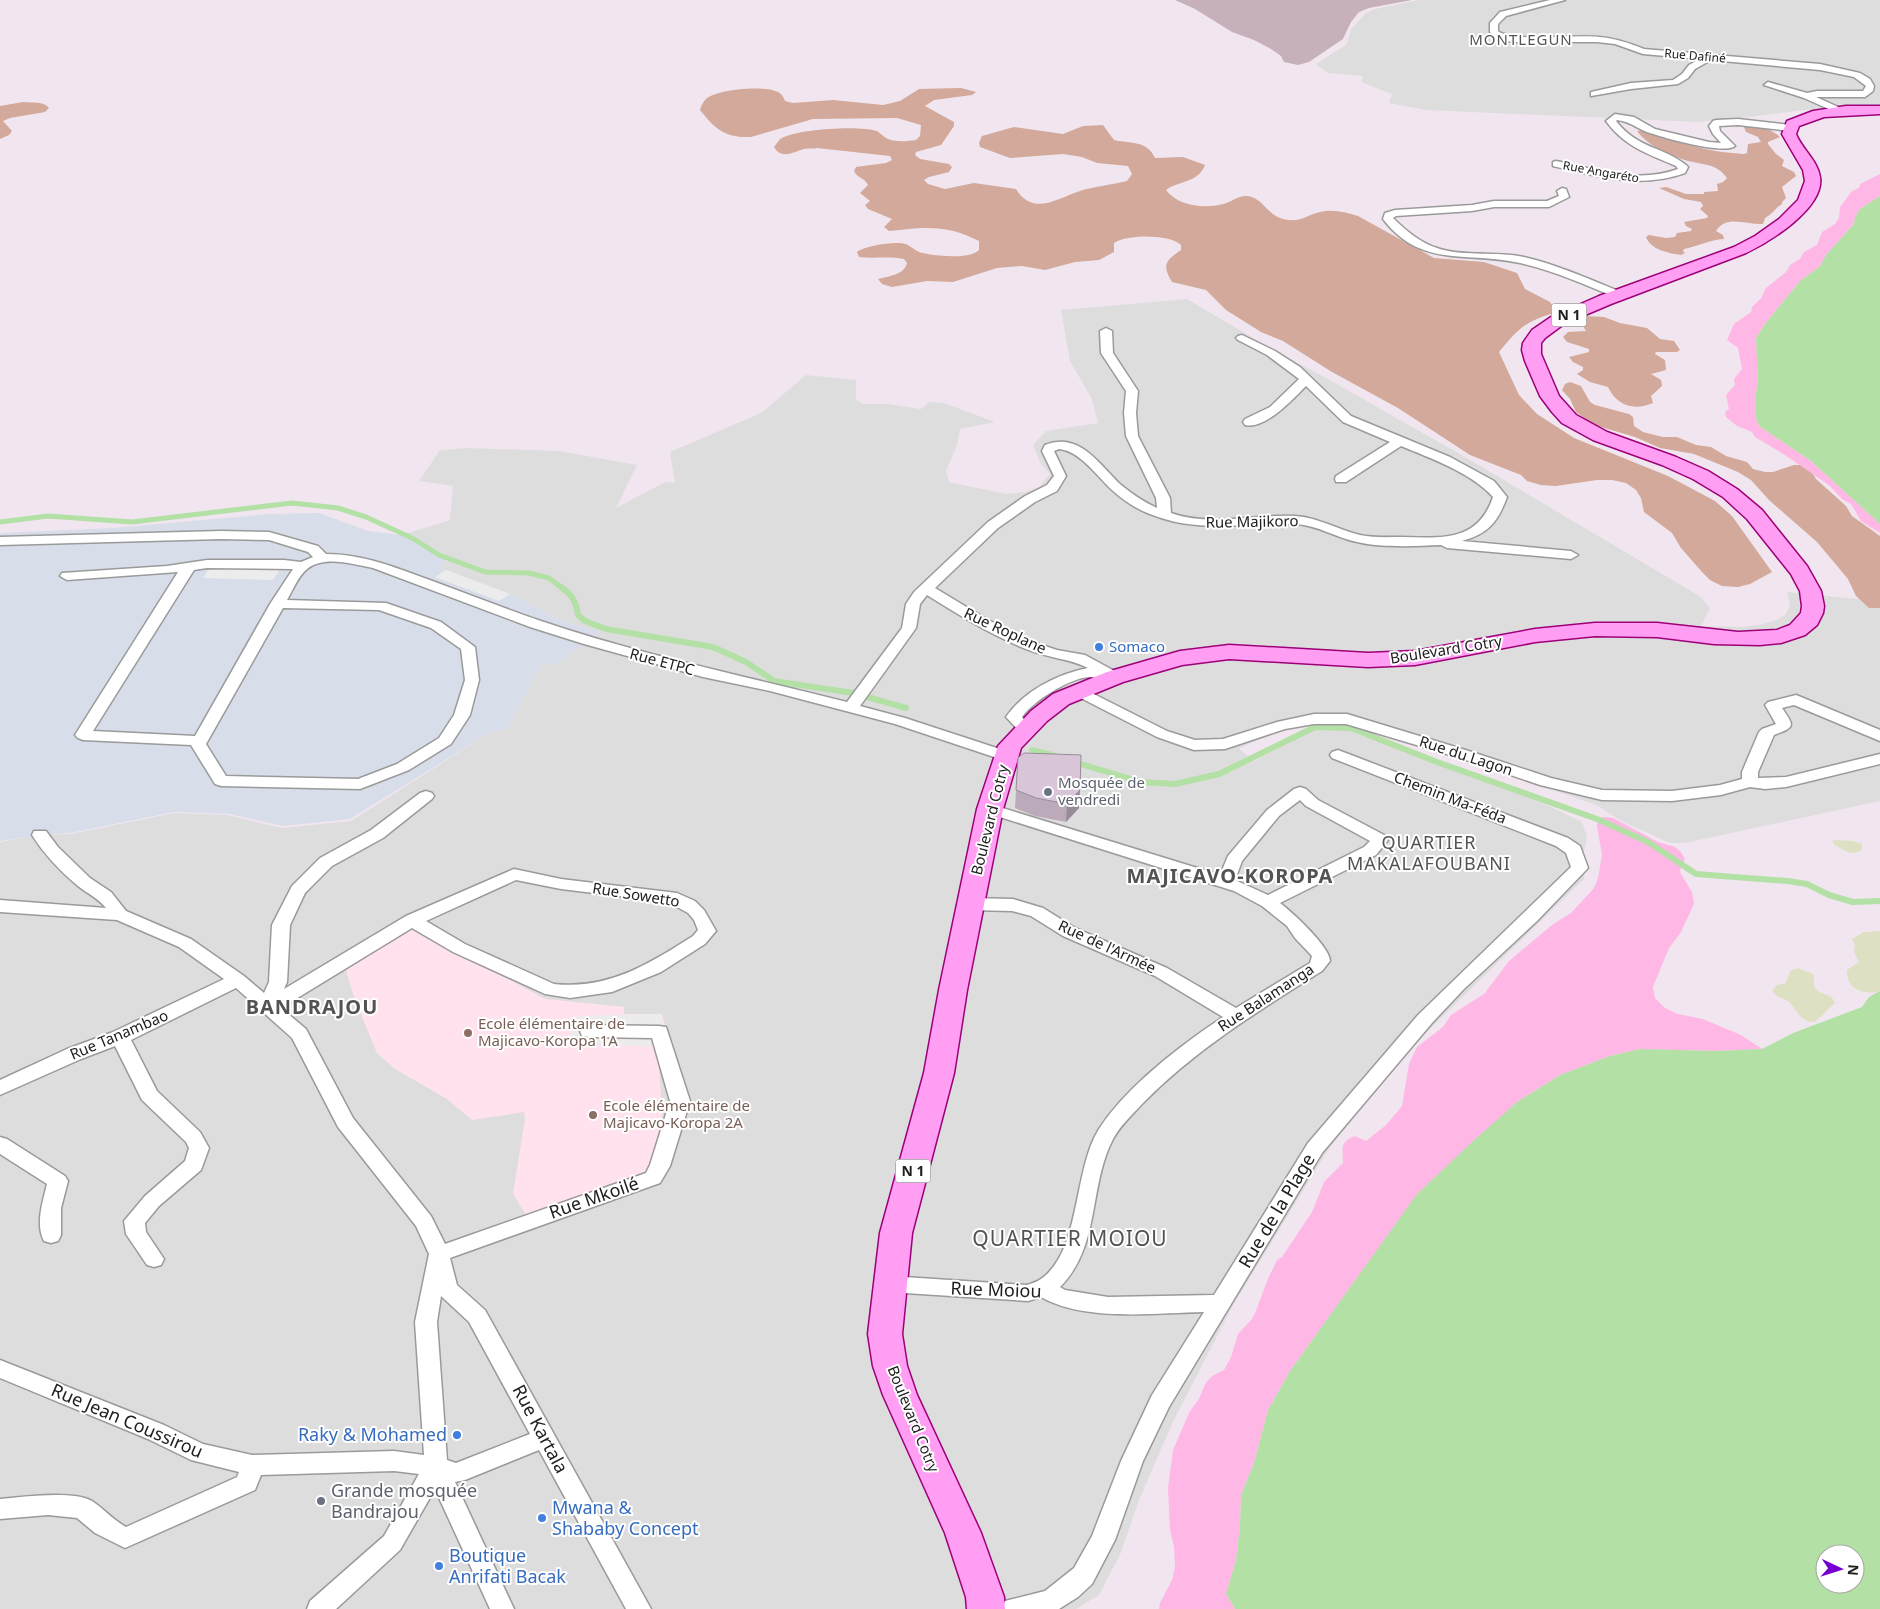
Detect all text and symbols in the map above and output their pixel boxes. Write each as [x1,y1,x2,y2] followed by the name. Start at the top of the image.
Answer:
[1469,29,1573,49] district label: MONTLEGUN
[1664,44,1727,67] street label: Rue Dafiné
[1562,156,1641,187] street label: Rue Angaréto
[1552,304,1586,326] road number: N 1
[1205,510,1299,532] street label: Rue Majikoro
[961,602,1050,658] street label: Rue Roplane
[1388,630,1504,668] street label: Boulevard Cotry
[1109,636,1165,656] place label: Somaco
[1093,641,1105,653] marker: Somaco
[628,643,697,679] street label: Rue ETPC
[1417,731,1516,780] street label: Rue du Lagon
[966,762,1012,877] street label: Boulevard Cotry
[1391,766,1509,828] street label: Chemin Ma-Féda
[1058,772,1145,809] place label: Mosquée de vendredi
[1042,786,1054,798] marker: Mosquée de vendredi
[1347,830,1511,875] district label: QUARTIER MAKALAFOUBANI
[1127,862,1333,889] district label: MAJICAVO-KOROPA
[591,877,681,911] street label: Rue Sowetto
[1055,915,1159,977] street label: Rue de l'Armée
[1214,959,1317,1036] street label: Rue Balamanga
[246,993,378,1020] district label: BANDRAJOU
[66,1004,171,1064] street label: Rue Tanambao
[478,1013,625,1050] place label: Ecole élémentaire de Majicavo-Koropa 1A
[462,1027,474,1039] marker: Ecole élémentaire de Majicavo-Koropa 1A
[603,1095,750,1132] place label: Ecole élémentaire de Majicavo-Koropa 2A
[587,1109,599,1121] marker: Ecole élémentaire de Majicavo-Koropa 2A
[1233,1149,1320,1272] street label: Rue de la Plage
[896,1160,930,1182] road number: N 1
[546,1171,642,1224] street label: Rue Mkoilé
[972,1224,1168,1252] district label: QUARTIER MOIOU
[950,1275,1042,1303] street label: Rue Moiou
[883,1362,944,1475] street label: Boulevard Cotry
[48,1377,207,1463] street label: Rue Jean Coussirou
[507,1380,574,1477] street label: Rue Kartala
[298,1422,447,1446] place label: Raky & Mohamed
[451,1429,463,1441] marker: Raky & Mohamed
[331,1478,477,1523] place label: Grande mosquée Bandrajou
[315,1495,327,1507] marker: Grande mosquée Bandrajou
[552,1495,699,1540] place label: Mwana & Shababy Concept
[536,1512,548,1524] marker: Mwana & Shababy Concept
[449,1543,566,1588] place label: Boutique Anrifati Bacak
[1815,1544,1865,1594] north arrow
[433,1560,445,1572] marker: Boutique Anrifati Bacak
[1844,1564,1863,1576] text: N

